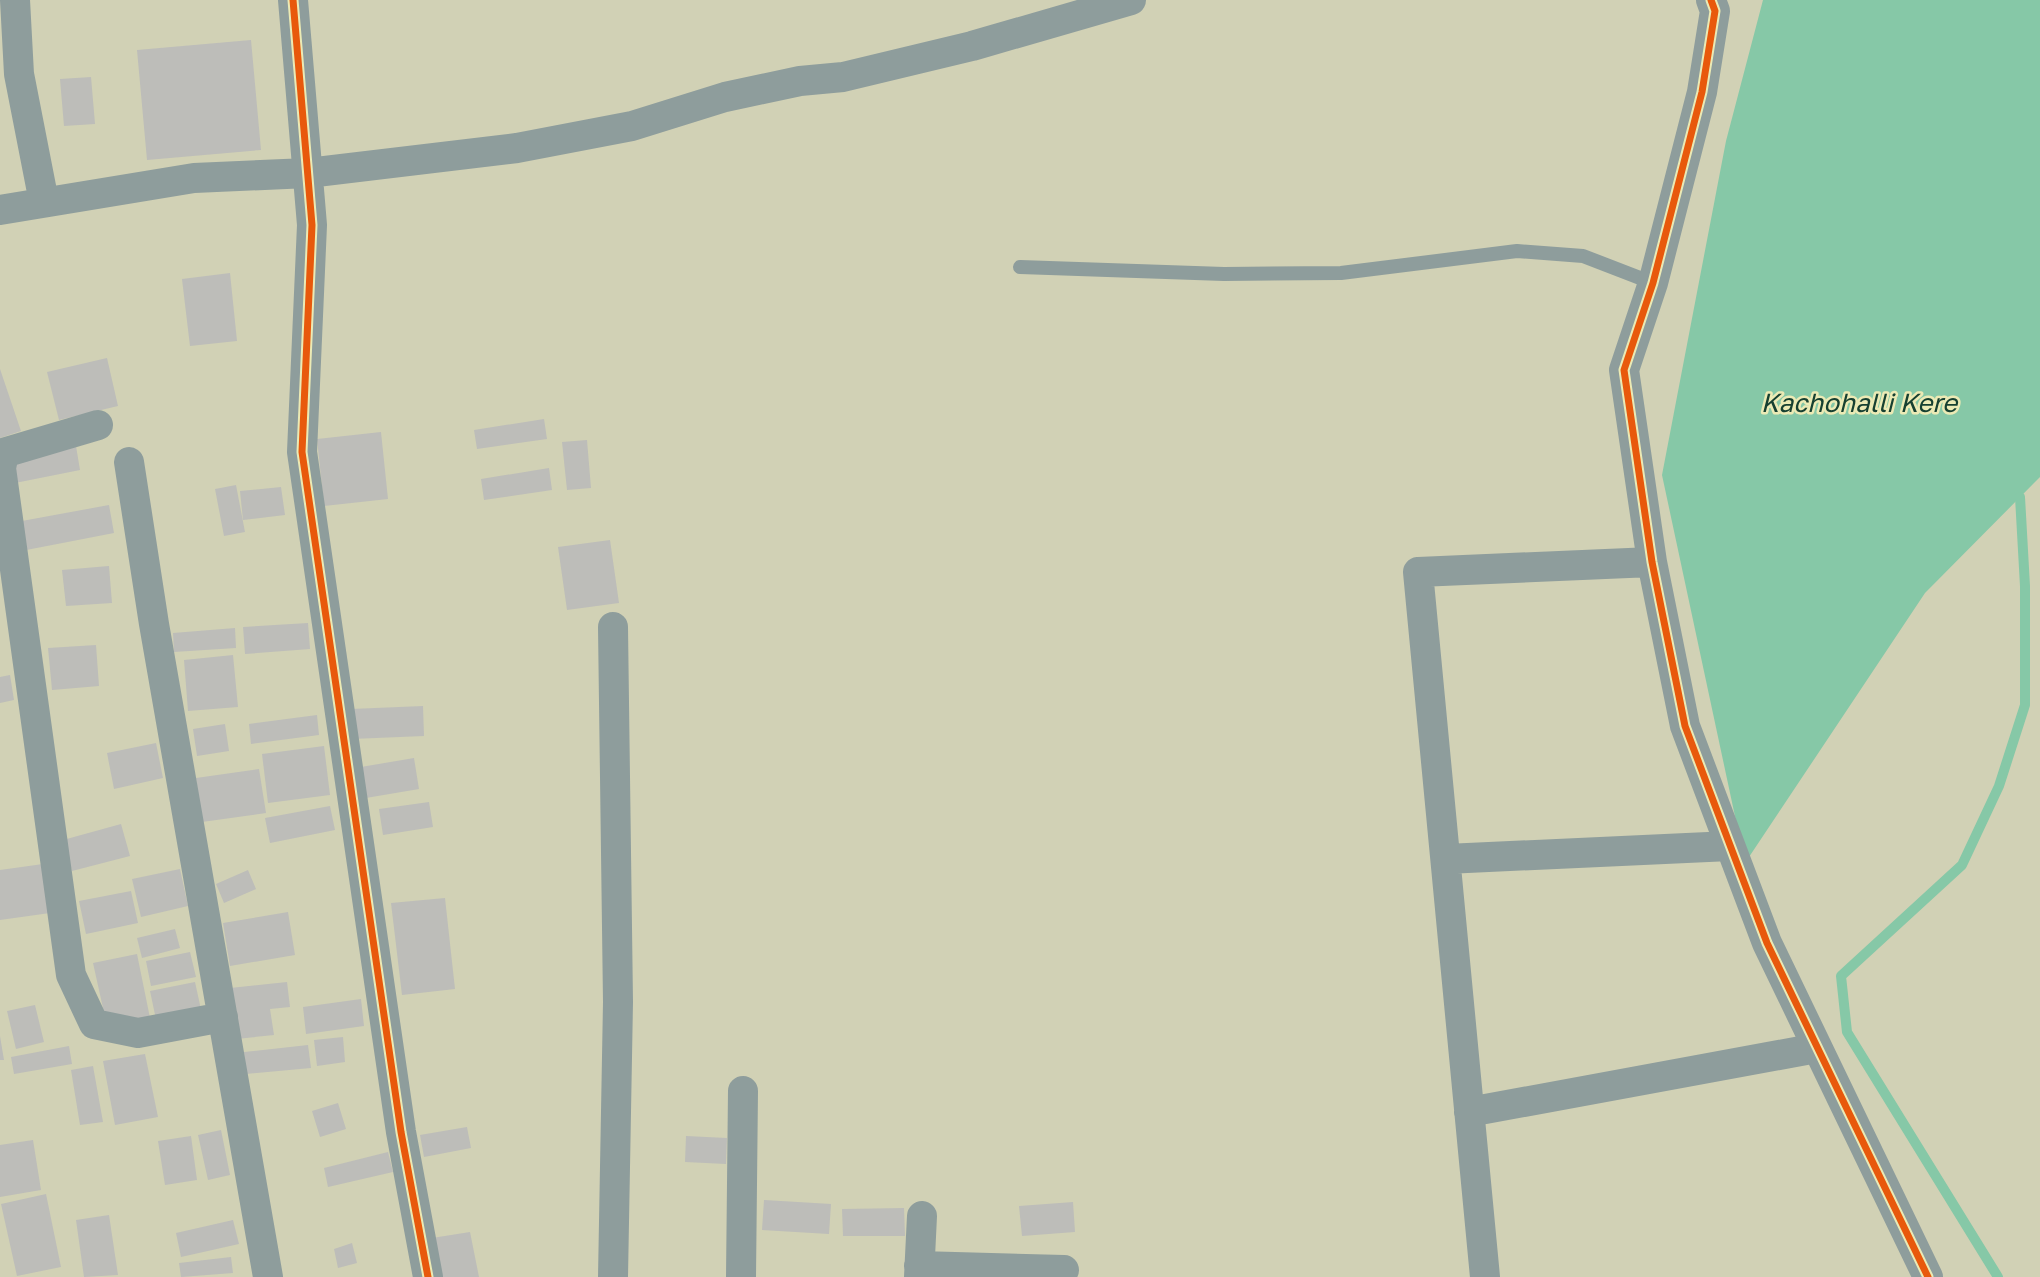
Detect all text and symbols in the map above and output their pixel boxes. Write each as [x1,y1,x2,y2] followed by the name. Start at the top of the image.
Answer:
[1761,387,1959,418] water label: Kachohalli Kere

